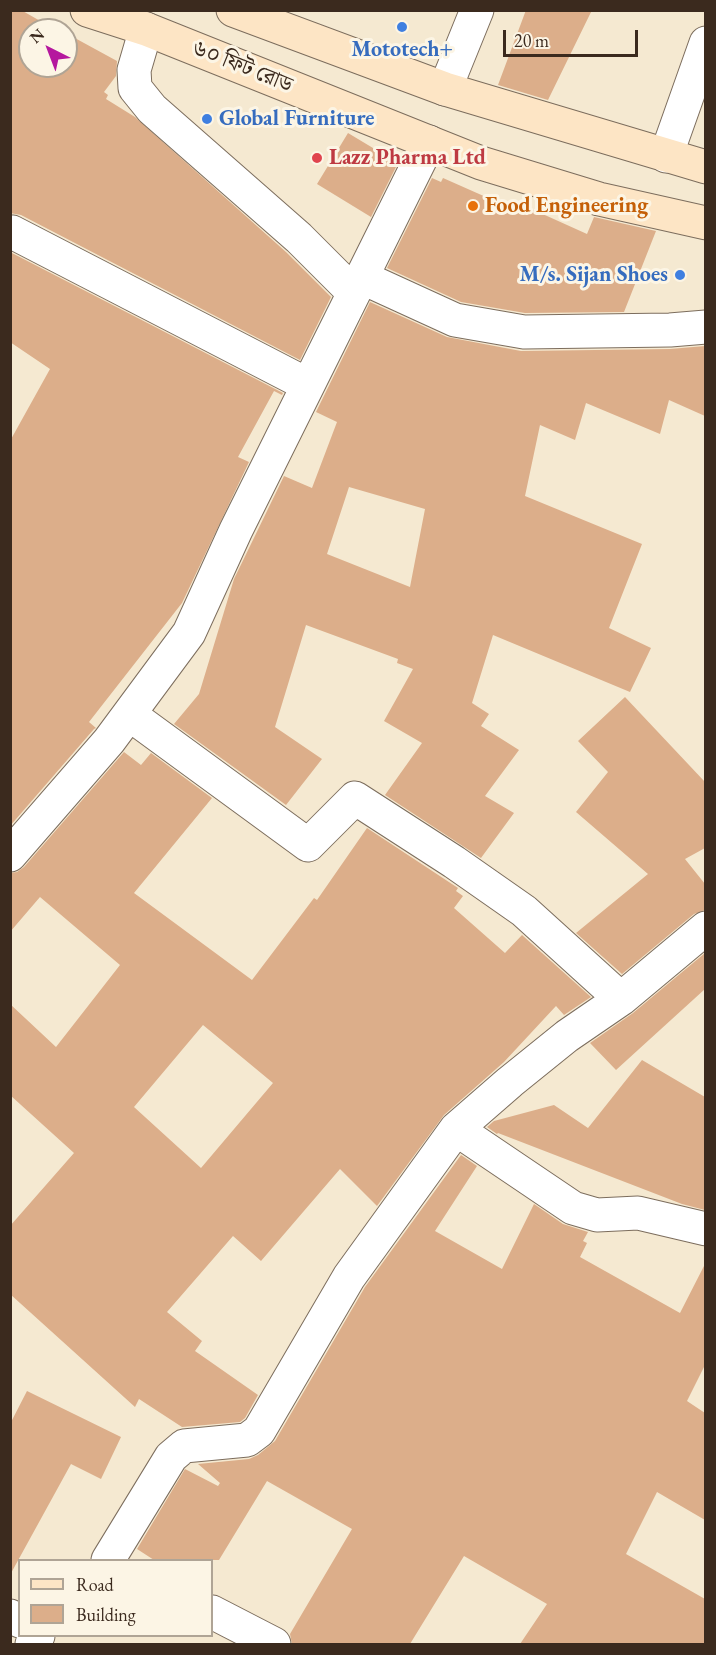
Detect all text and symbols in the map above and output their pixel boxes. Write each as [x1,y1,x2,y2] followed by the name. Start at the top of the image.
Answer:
[18,18,78,78] north arrow
[506,18,641,56] scale bar
[395,20,409,34] marker: Mototech+
[25,24,49,48] text: N
[514,29,549,52] text: 20 m
[188,35,296,99] street label: ৬০ ফিট রোড
[351,37,453,63] place label: Mototech+
[219,106,374,132] place label: Global Furniture
[200,112,214,126] marker: Global Furniture
[329,145,486,171] place label: Lazz Pharma Ltd
[310,151,324,165] marker: Lazz Pharma Ltd
[485,193,648,219] place label: Food Engineering
[466,199,480,213] marker: Food Engineering
[519,262,668,288] place label: M/s. Sijan Shoes
[673,268,687,282] marker: M/s. Sijan Shoes
[18,1559,213,1637] legend
[76,1573,114,1596] text: Road
[76,1603,136,1626] text: Building

